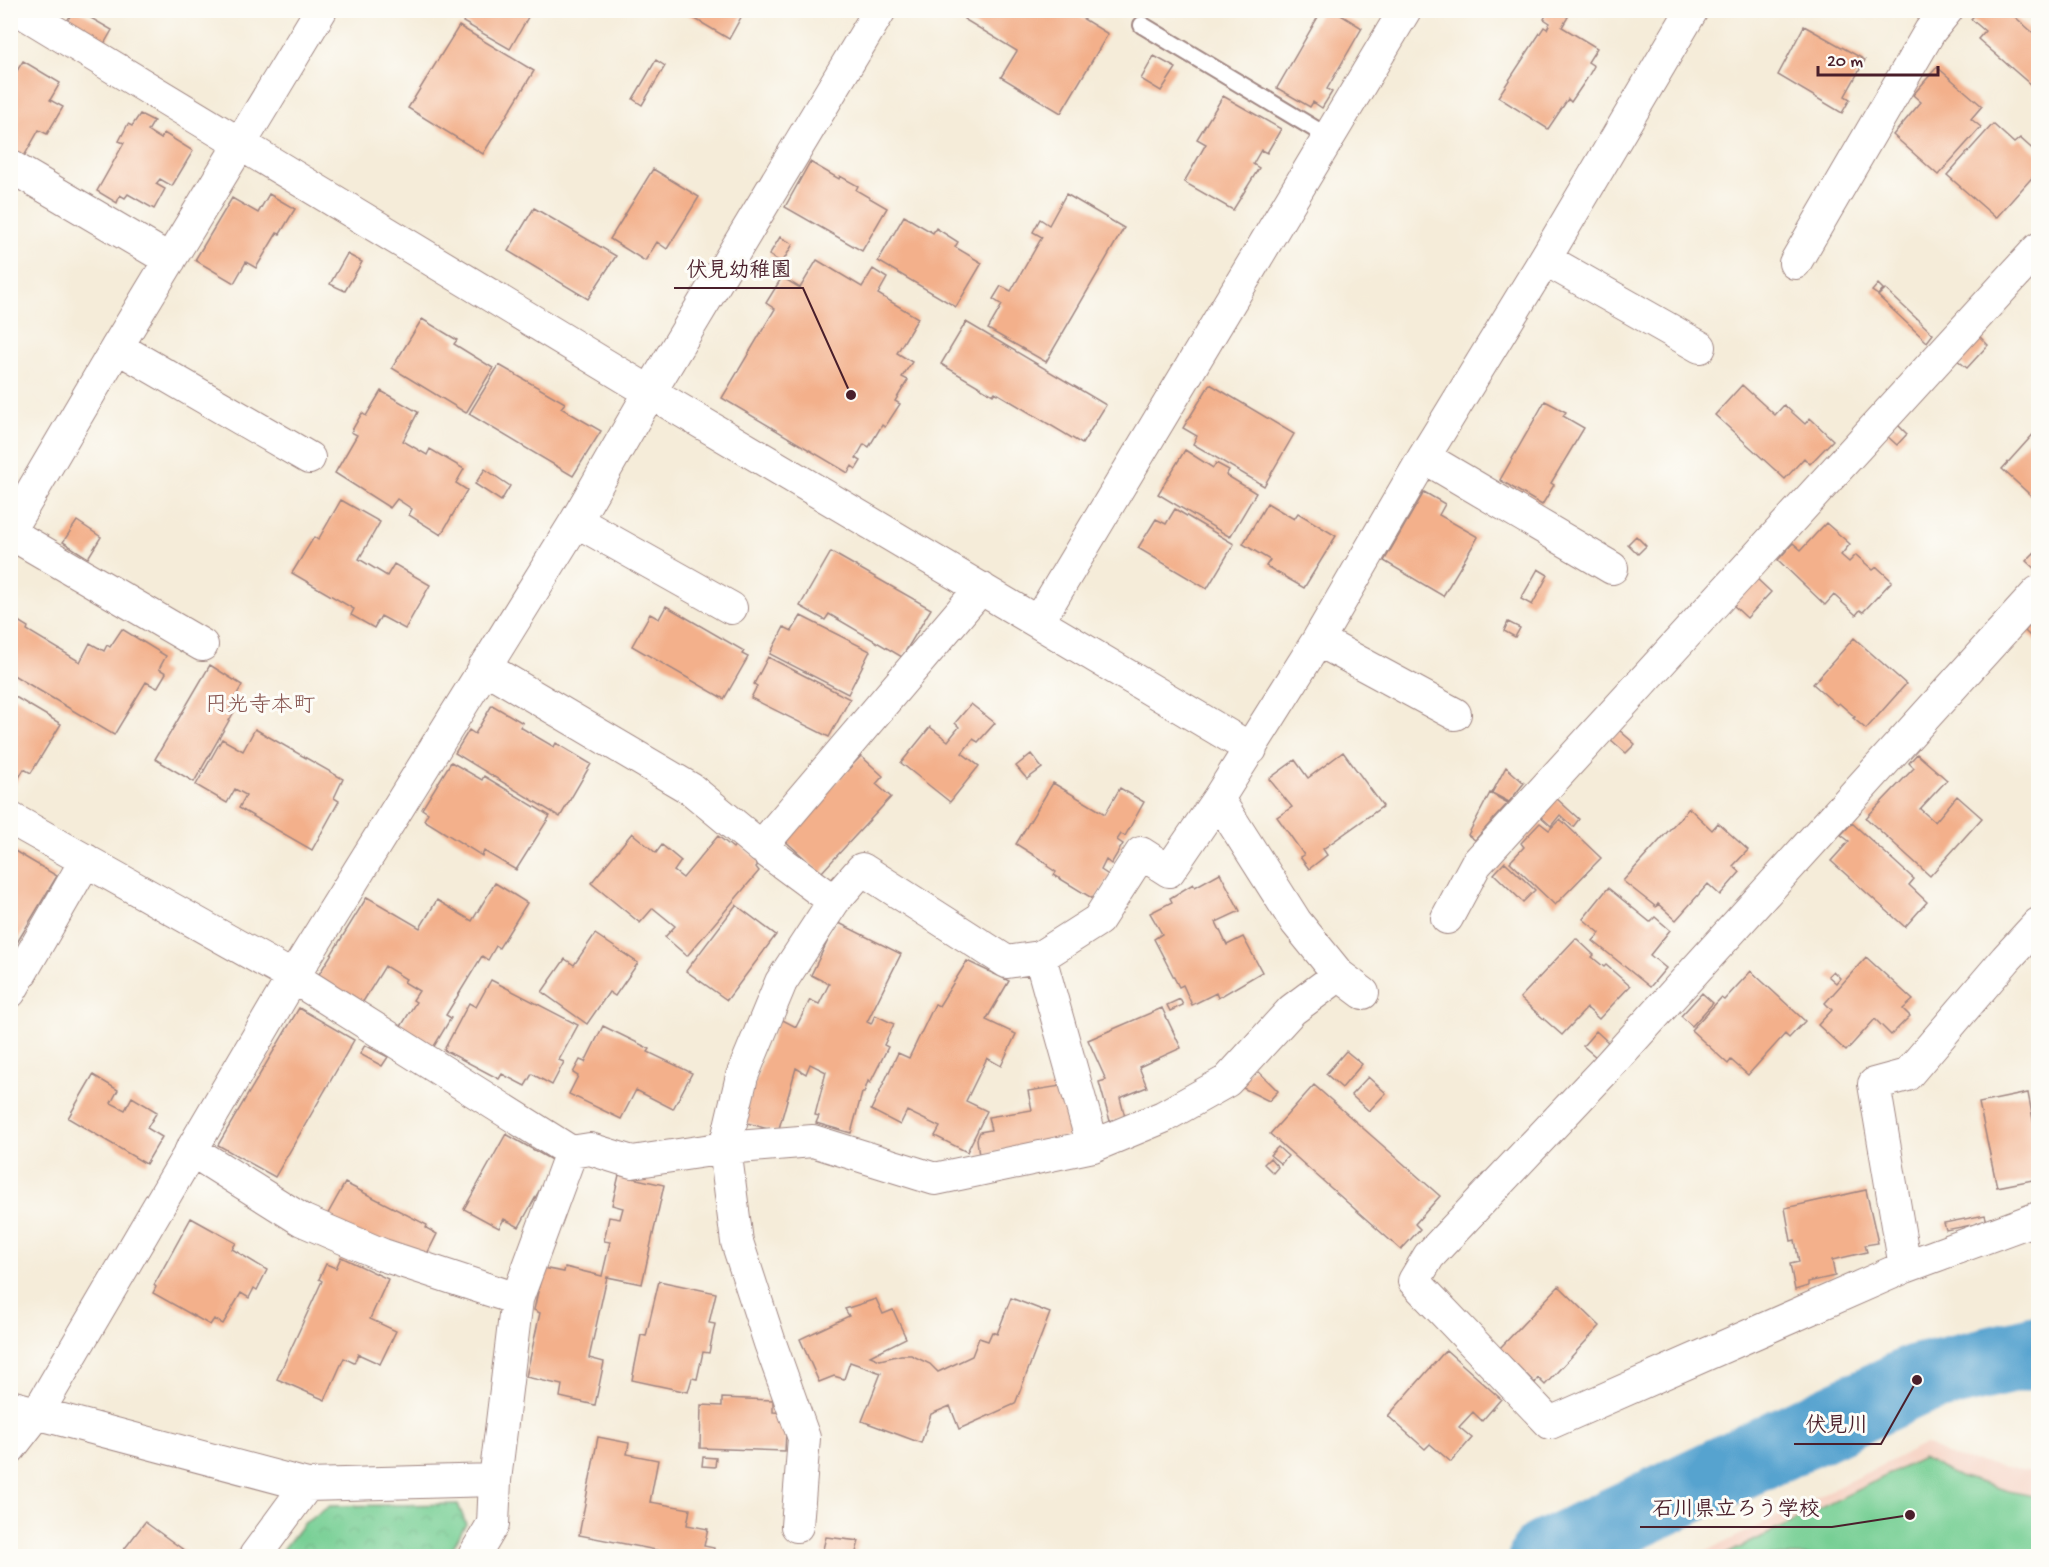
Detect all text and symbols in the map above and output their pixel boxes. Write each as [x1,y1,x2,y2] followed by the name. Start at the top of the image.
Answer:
[1818,39,1938,77] scale bar
[1827,52,1863,73] text: 20 m
[674,249,803,288] callout: 伏見幼稚園
[687,258,792,285] text: 伏見幼稚園
[205,693,315,720] district label: 円光寺本町
[1794,1405,1881,1444] callout: 伏見川
[1806,1414,1869,1440] text: 伏見川
[1640,1488,1832,1527] callout: 石川県立ろう学校
[1652,1498,1820,1524] text: 石川県立ろう学校

